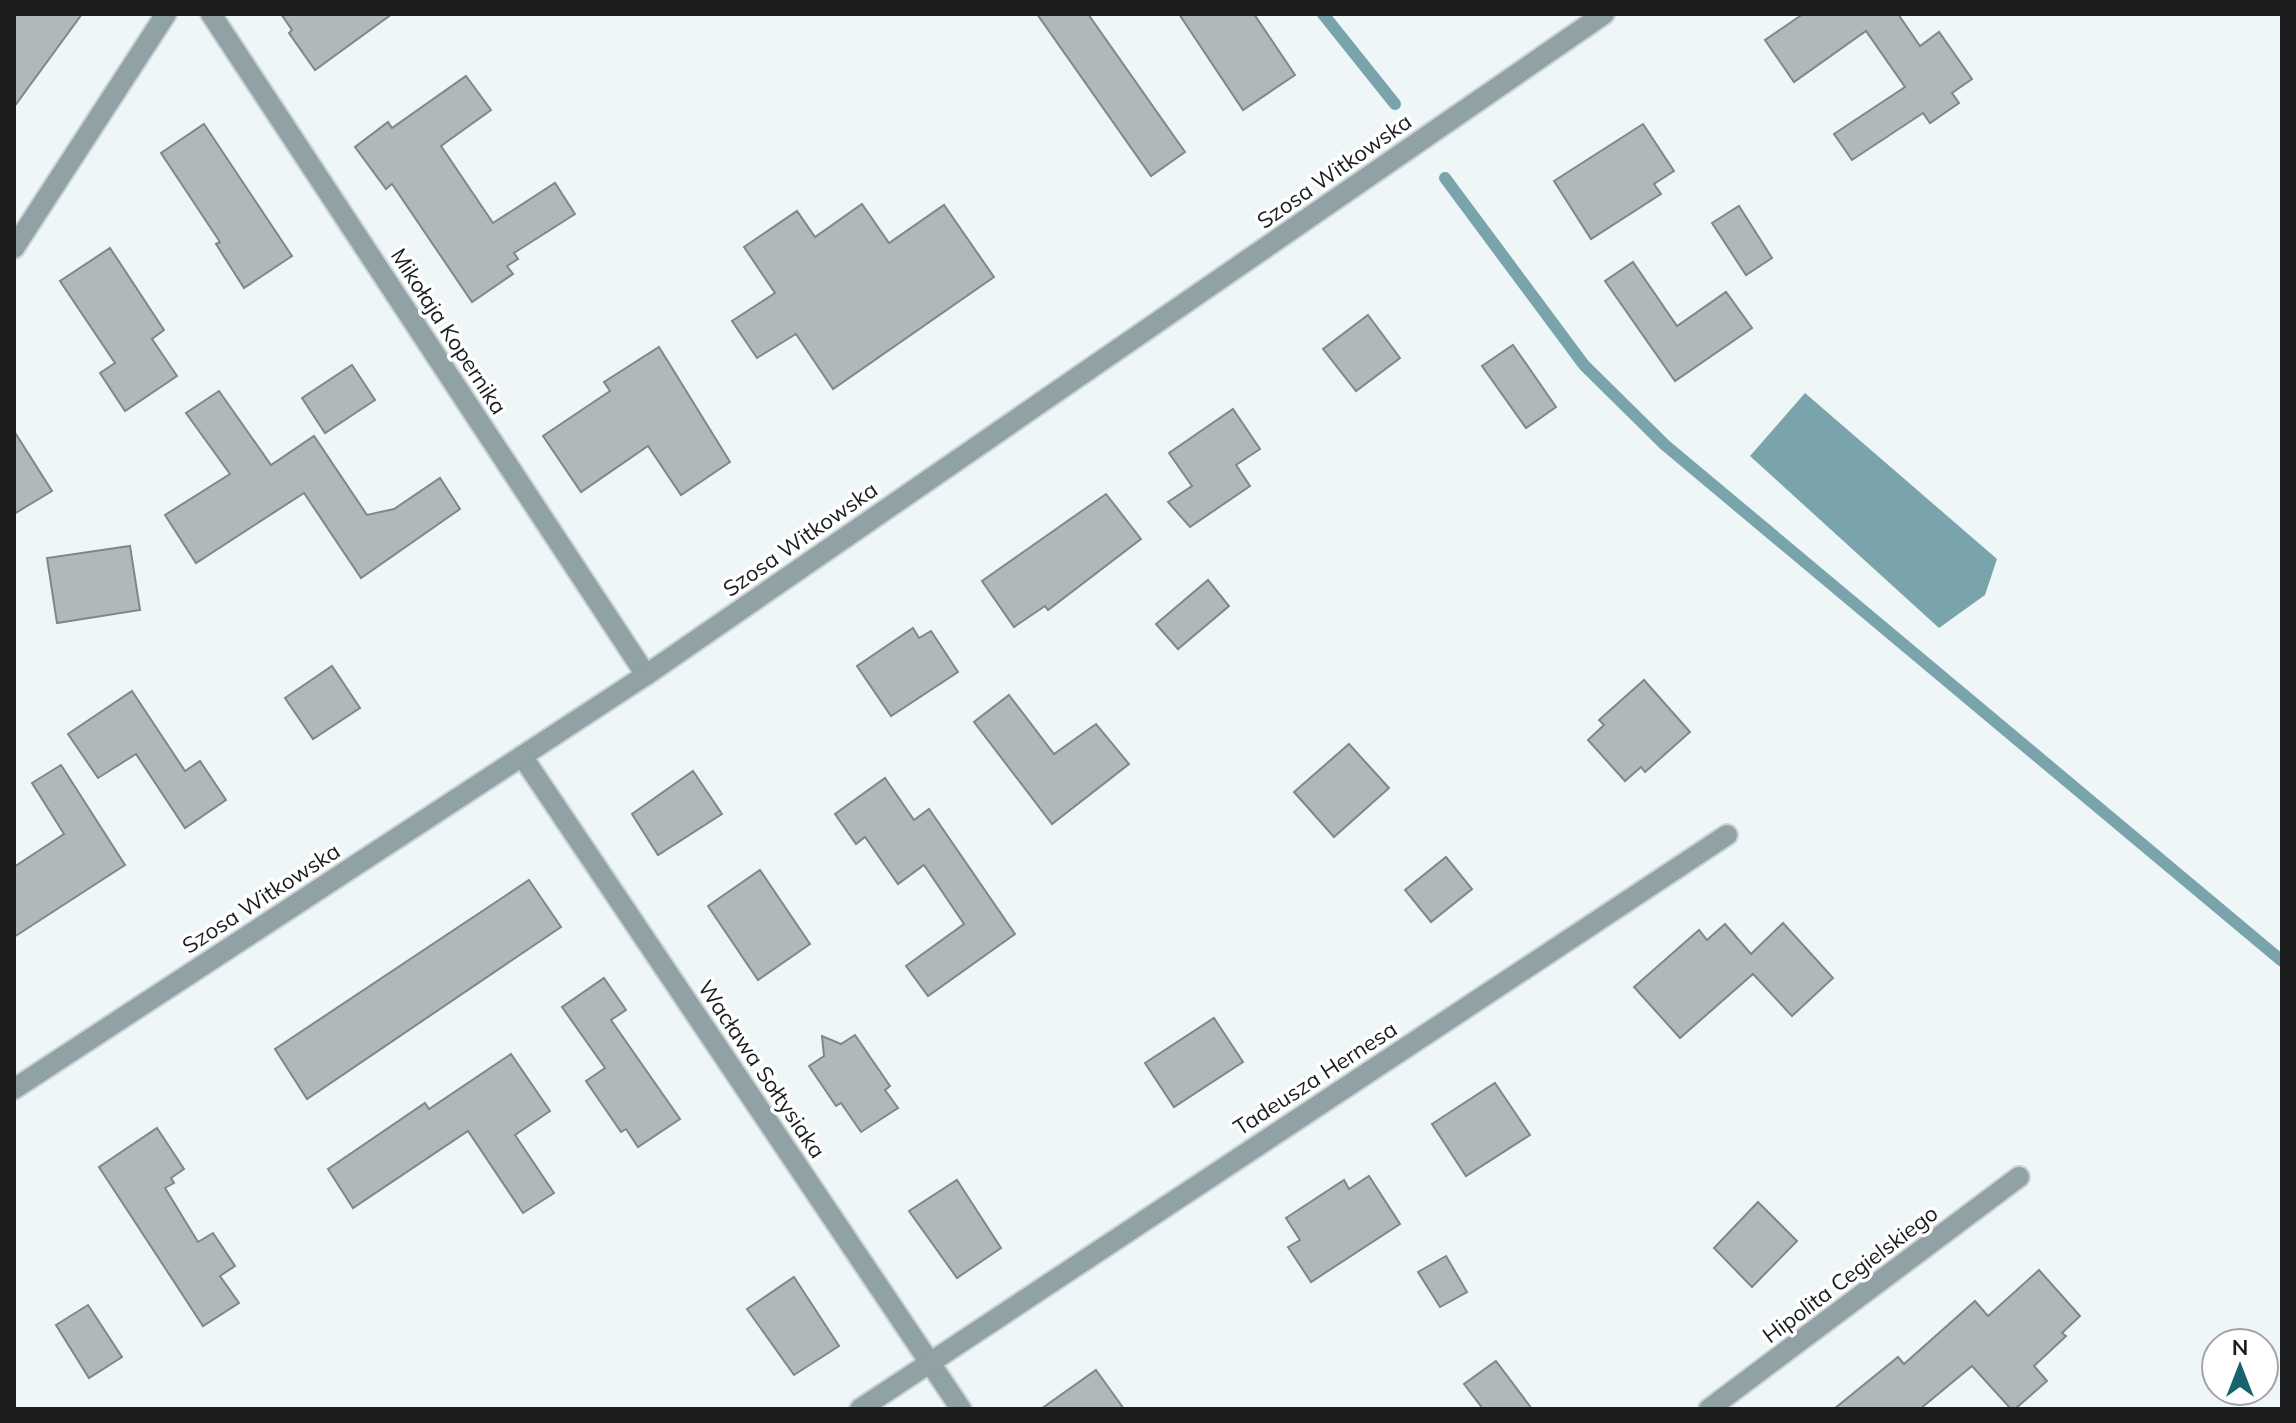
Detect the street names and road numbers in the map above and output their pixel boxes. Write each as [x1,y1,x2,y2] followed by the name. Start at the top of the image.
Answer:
[1251,107,1417,235] street label: Szosa Witkowska
[385,243,513,419] street label: Mikołaja Kopernika
[717,475,883,603] street label: Szosa Witkowska
[177,837,345,959] street label: Szosa Witkowska
[692,975,832,1163] street label: Wacława Sołtysiaka
[1228,1015,1402,1141] street label: Tadeusza Hernesa
[1757,1199,1943,1349] street label: Hipolita Cegielskiego

